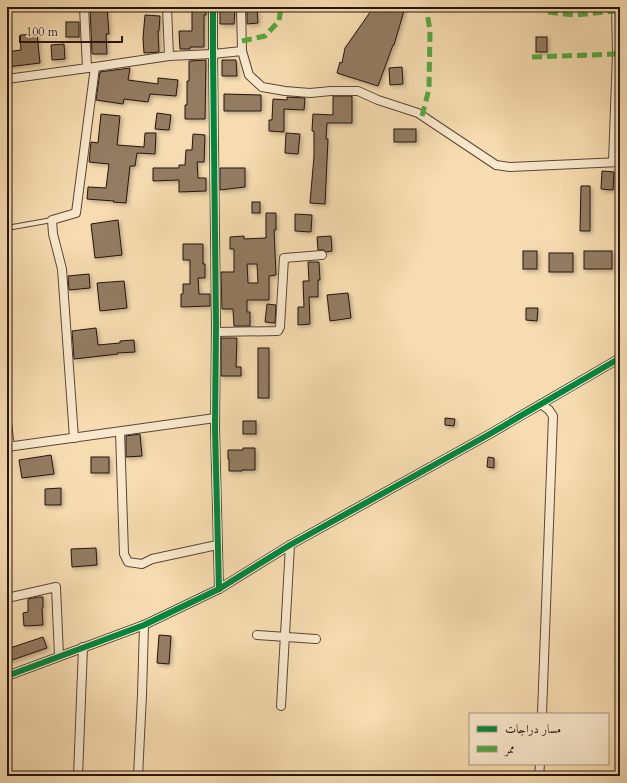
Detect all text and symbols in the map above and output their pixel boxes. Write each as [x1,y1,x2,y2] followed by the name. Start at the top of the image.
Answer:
[20,18,122,44] scale bar
[26,24,59,40] text: 100 m
[469,713,609,765] legend
[505,721,561,737] text: مسار دراجات
[503,741,515,757] text: ممر

